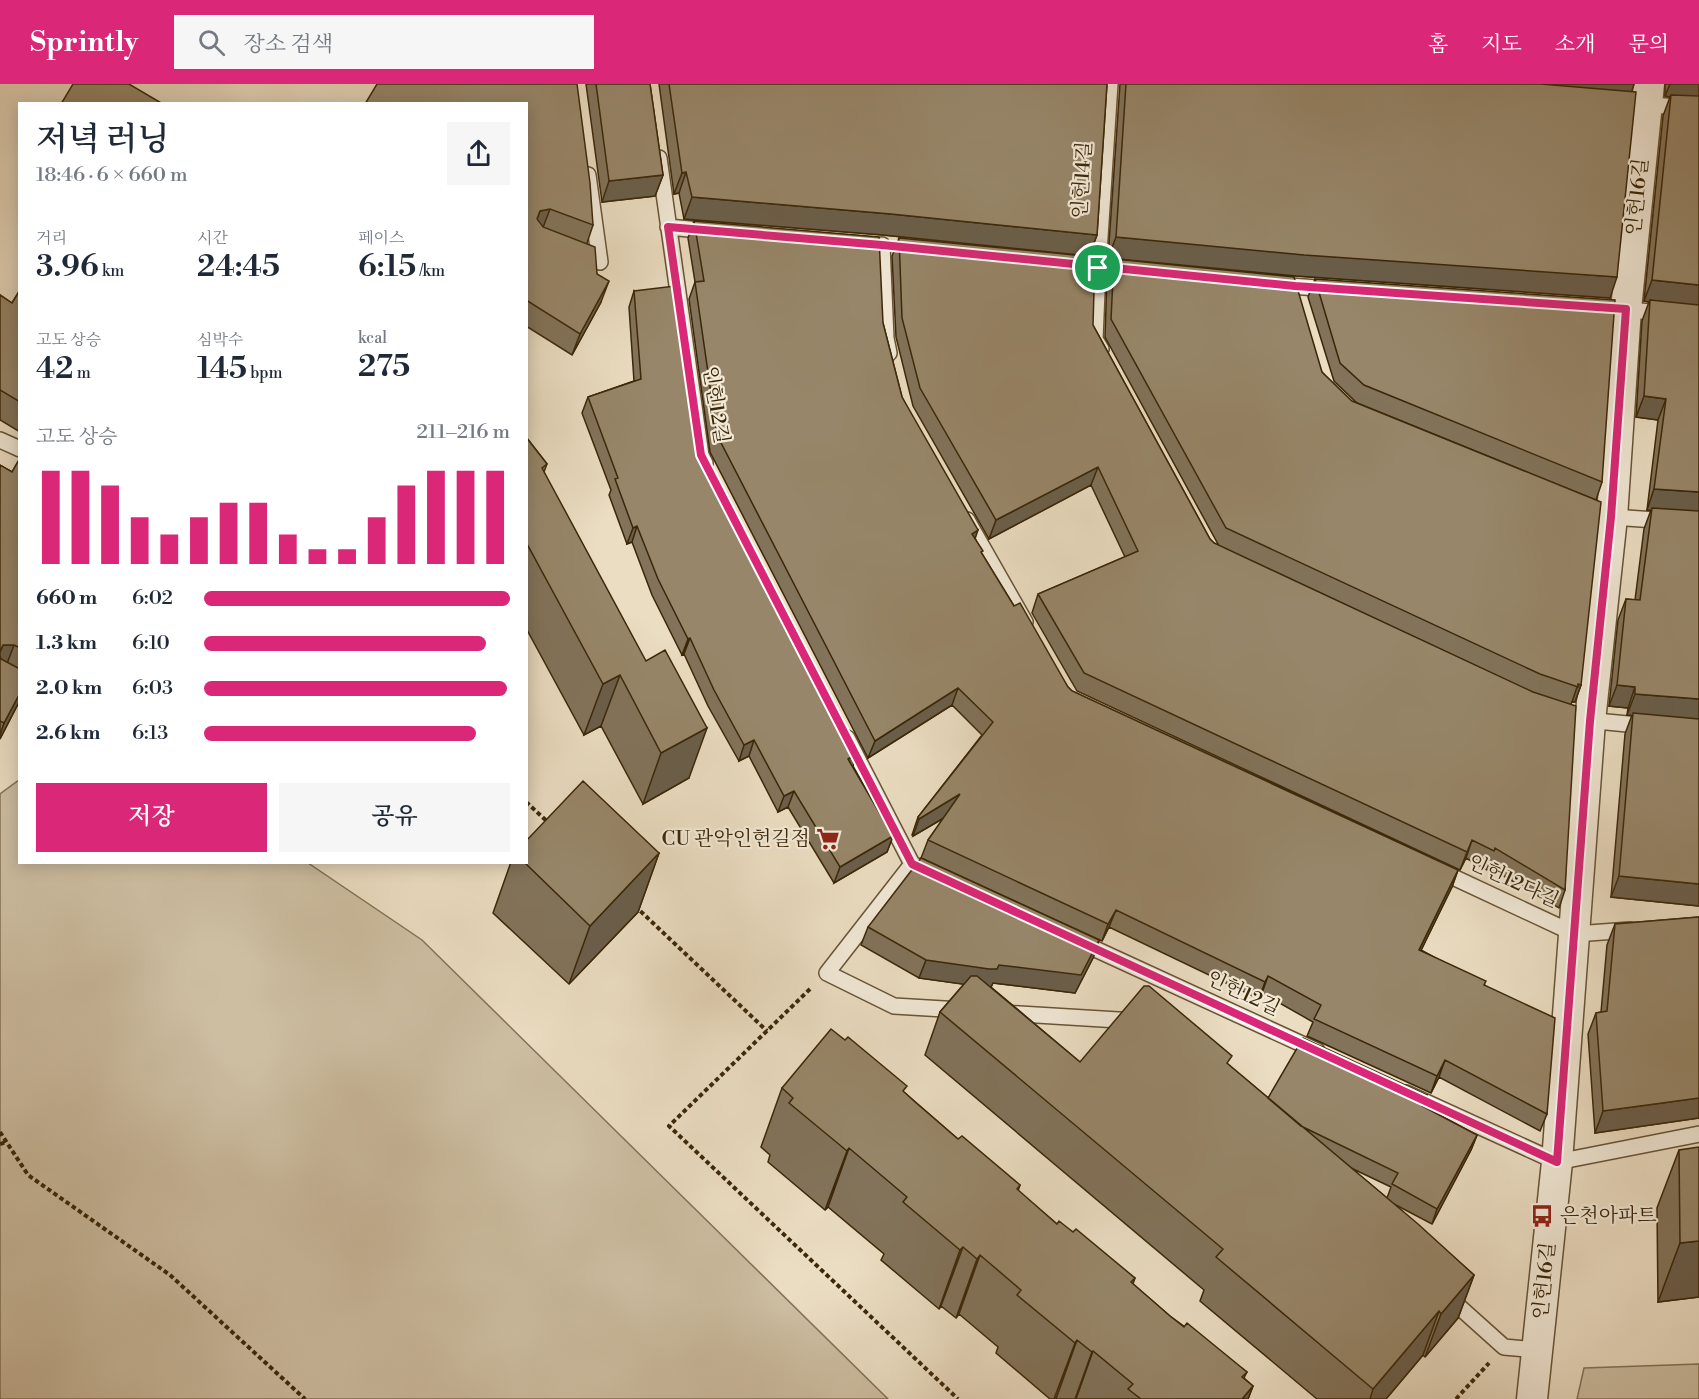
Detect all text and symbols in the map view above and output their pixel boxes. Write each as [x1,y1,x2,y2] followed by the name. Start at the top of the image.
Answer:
[174,15,594,69] search box
[30,25,138,60] text: Sprintly
[195,26,228,59] icon: search
[243,31,333,58] text: 장소 검색
[1428,32,1448,58] text: 홈
[1481,32,1522,58] text: 지도
[1555,32,1595,58] text: 소개
[1628,32,1669,58] text: 문의
[36,120,169,161] text: 저녁 러닝
[447,122,510,185] button: share
[1068,140,1098,220] street label: 인헌14길
[1621,157,1655,237] street label: 인헌16길
[36,163,188,188] text: 18:46 · 6 × 660 m
[36,228,67,248] text: 거리
[197,228,228,248] text: 시간
[358,228,404,248] text: 페이스
[1072,242,1123,293] pin
[36,248,99,286] text: 3.96
[197,248,280,286] text: 24:45
[358,248,416,286] text: 6:15
[1081,251,1114,284] icon: arrive
[99,261,124,281] text: km
[416,261,445,281] text: /km
[358,328,387,348] text: kcal
[36,330,101,350] text: 고도 상승
[197,330,243,350] text: 심박수
[358,348,410,386] text: 275
[36,350,74,388] text: 42
[197,350,247,388] text: 145
[74,363,91,383] text: m
[247,363,283,383] text: bpm
[697,364,733,446] street label: 인헌12길
[416,420,510,445] text: 211–216 m
[36,425,117,450] text: 고도 상승
[36,586,97,611] text: 660 m
[132,586,173,611] text: 6:02
[36,631,97,656] text: 1.3 km
[132,631,170,656] text: 6:10
[36,676,102,701] text: 2.0 km
[132,676,173,701] text: 6:03
[36,721,100,746] text: 2.6 km
[132,721,168,746] text: 6:13
[36,783,267,852] button: 저장
[279,783,510,852] button: 공유
[815,826,841,852] supermarket icon: CU 관악인헌길점
[661,827,810,852] place label: CU 관악인헌길점
[1463,850,1563,914] street label: 인헌12다길
[1202,966,1284,1022] street label: 인헌12길
[1529,1203,1555,1229] bus stop icon: 은천아파트
[1560,1204,1657,1229] place label: 은천아파트
[1528,1241,1562,1321] street label: 인헌16길

